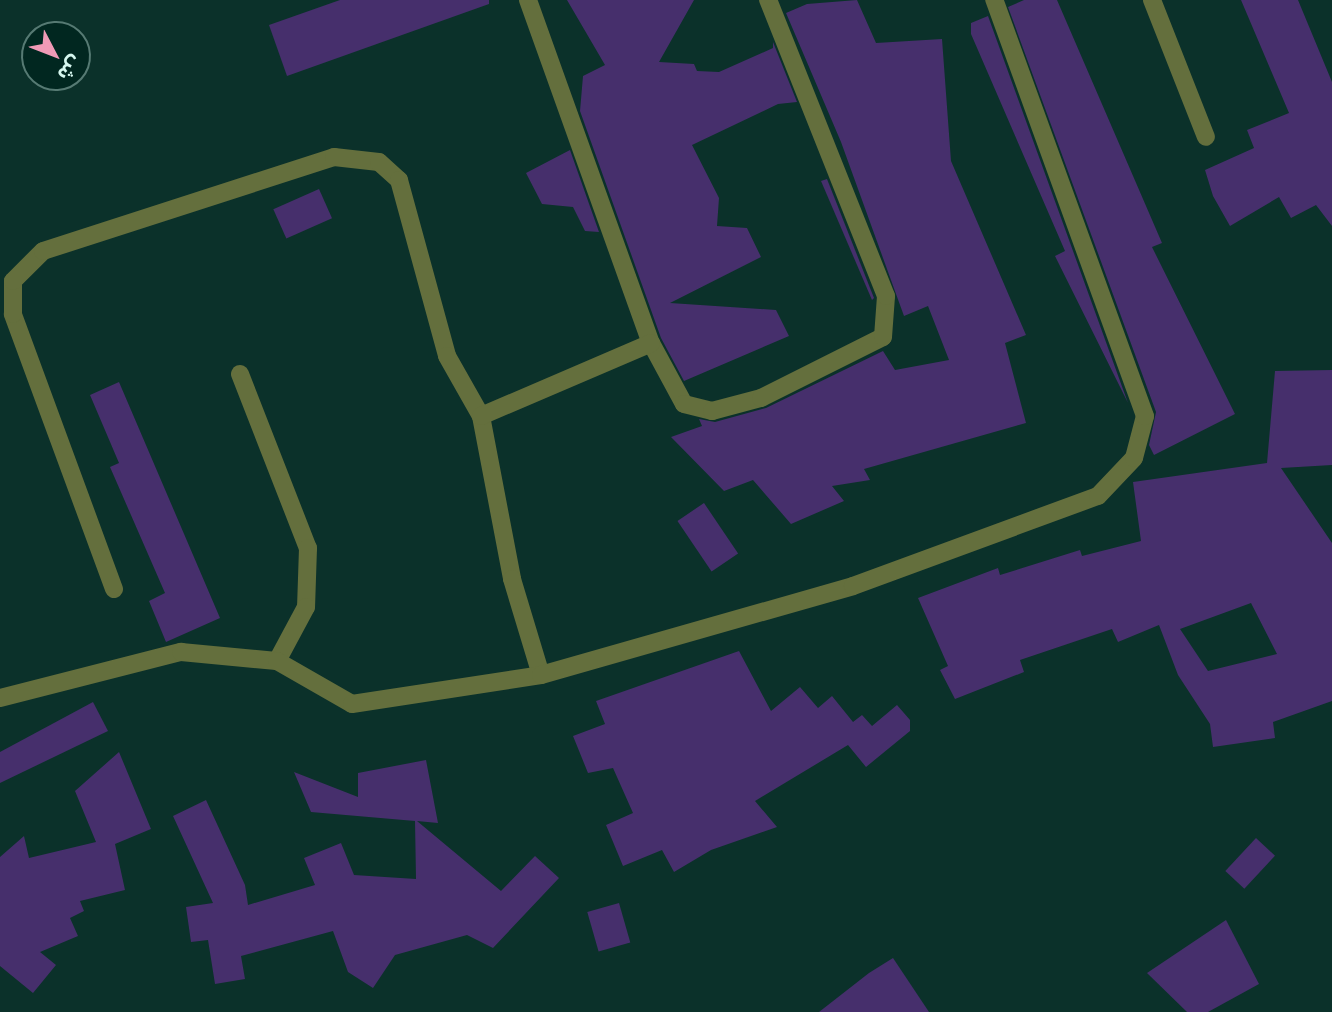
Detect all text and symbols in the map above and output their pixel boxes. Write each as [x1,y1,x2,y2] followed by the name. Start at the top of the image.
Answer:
[21,21,91,91] north arrow
[52,51,88,86] text: ش

